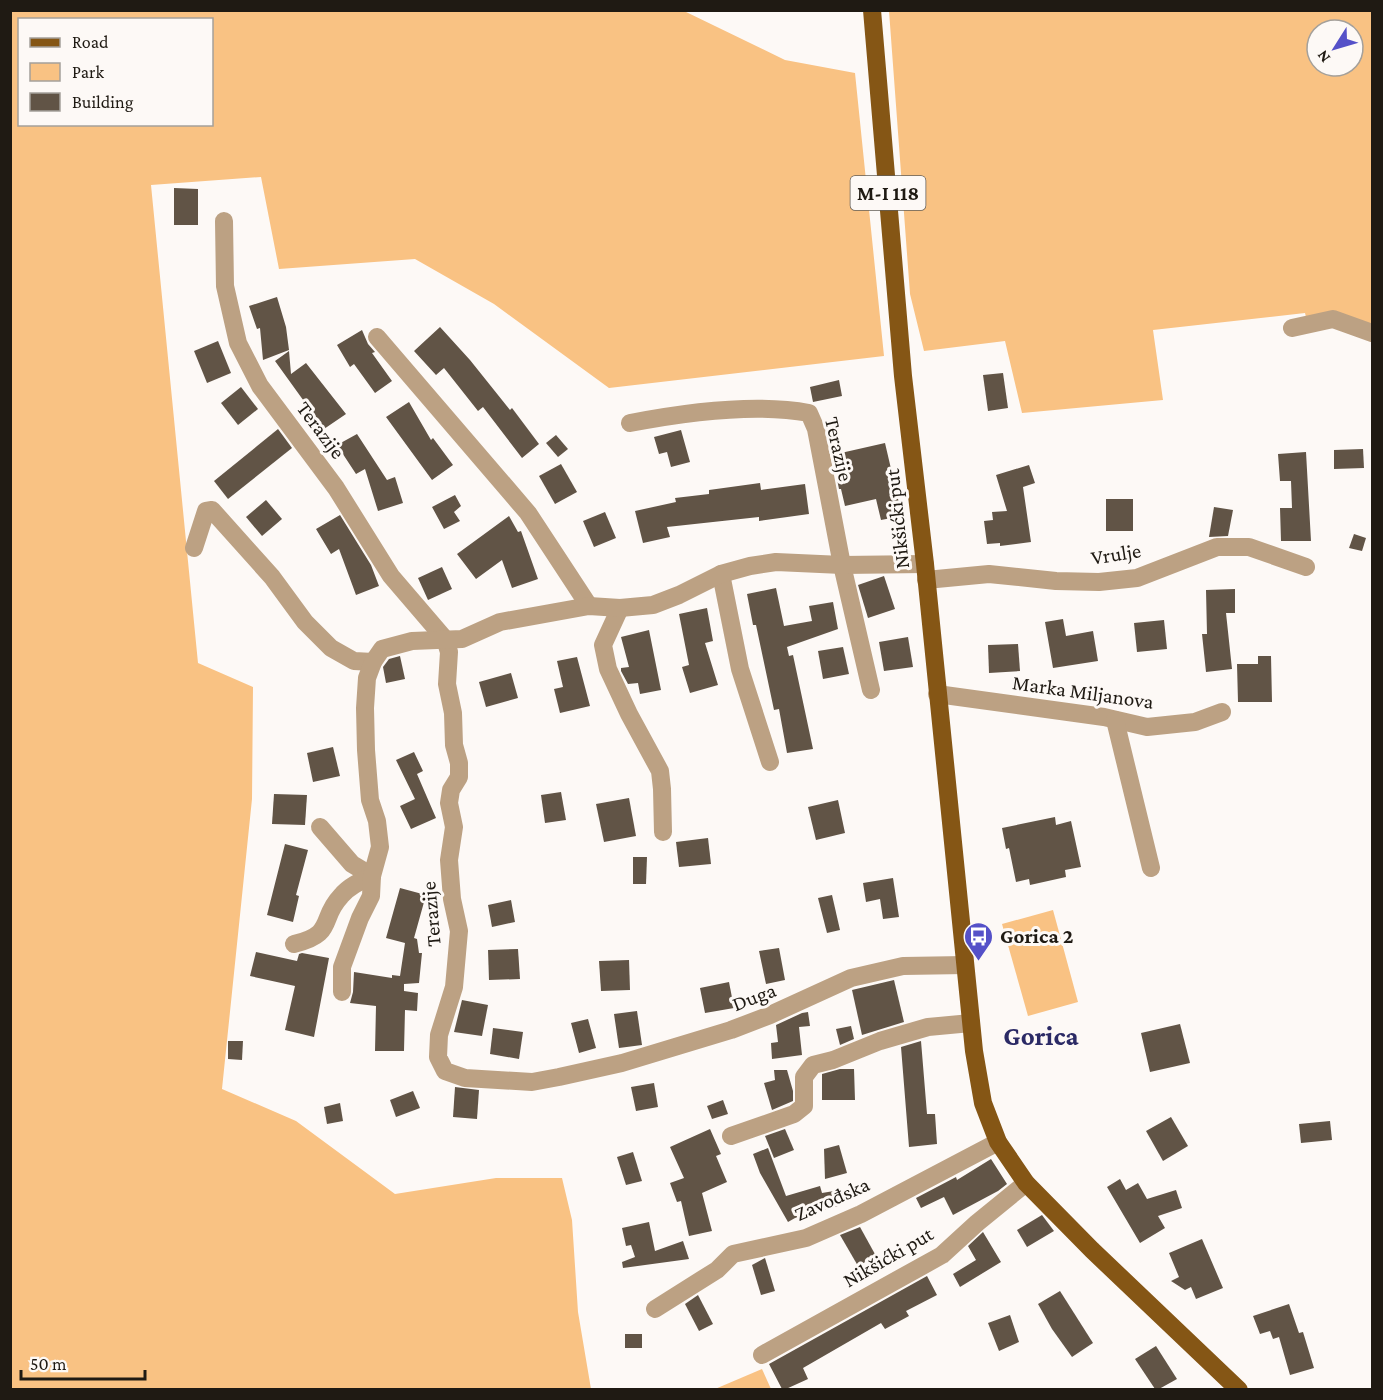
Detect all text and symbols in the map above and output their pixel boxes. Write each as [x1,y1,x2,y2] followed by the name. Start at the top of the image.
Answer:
[18,18,213,126] legend
[1305,18,1365,78] north arrow
[72,32,109,52] text: Road
[1313,47,1333,66] text: N
[72,62,104,82] text: Park
[72,92,134,112] text: Building
[850,176,926,210] road number: M-I 118
[292,397,350,463] street label: Terazije
[820,414,858,484] street label: Terazije
[880,467,914,570] street label: Nikšićki put
[1089,538,1143,570] street label: Vrulje
[1011,670,1155,714] street label: Marka Miljanova
[416,880,446,948] street label: Terazije
[963,920,995,962] bus stop icon: Gorica 2
[1000,924,1074,948] place label: Gorica 2
[729,978,780,1016] street label: Duga
[1003,1021,1079,1051] district label: Gorica
[791,1172,873,1226] street label: Zavođska
[839,1221,938,1292] street label: Nikšićki put
[21,1343,146,1381] scale bar
[30,1354,67,1374] text: 50 m

